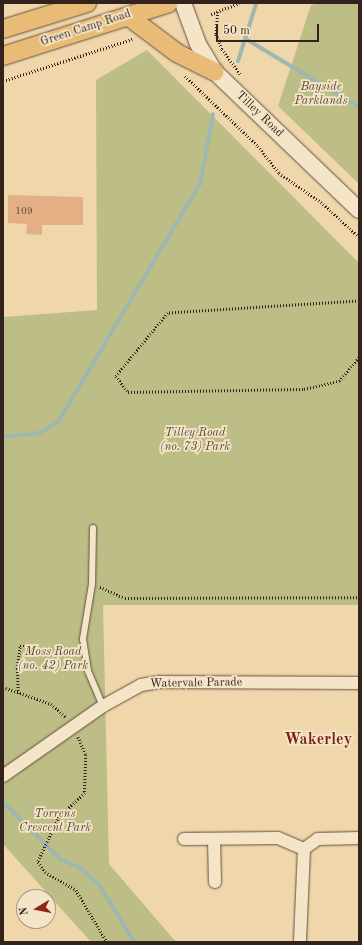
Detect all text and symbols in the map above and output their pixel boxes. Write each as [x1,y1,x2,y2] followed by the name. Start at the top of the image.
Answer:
[39,8,133,50] street label: Green Camp Road
[218,16,321,42] scale bar
[223,25,250,37] text: 50 m
[295,81,347,109] park label: Bayside Parklands
[232,89,286,141] street label: Tilley Road
[15,206,33,218] house number: 109
[160,427,230,455] park label: Tilley Road (no. 73) Park
[18,646,88,674] park label: Moss Road (no. 42) Park
[150,676,242,692] street label: Watervale Parade
[284,730,352,750] district label: Wakerley
[19,808,91,836] park label: Torrens Crescent Park
[16,889,56,929] north arrow
[19,906,31,916] text: N

